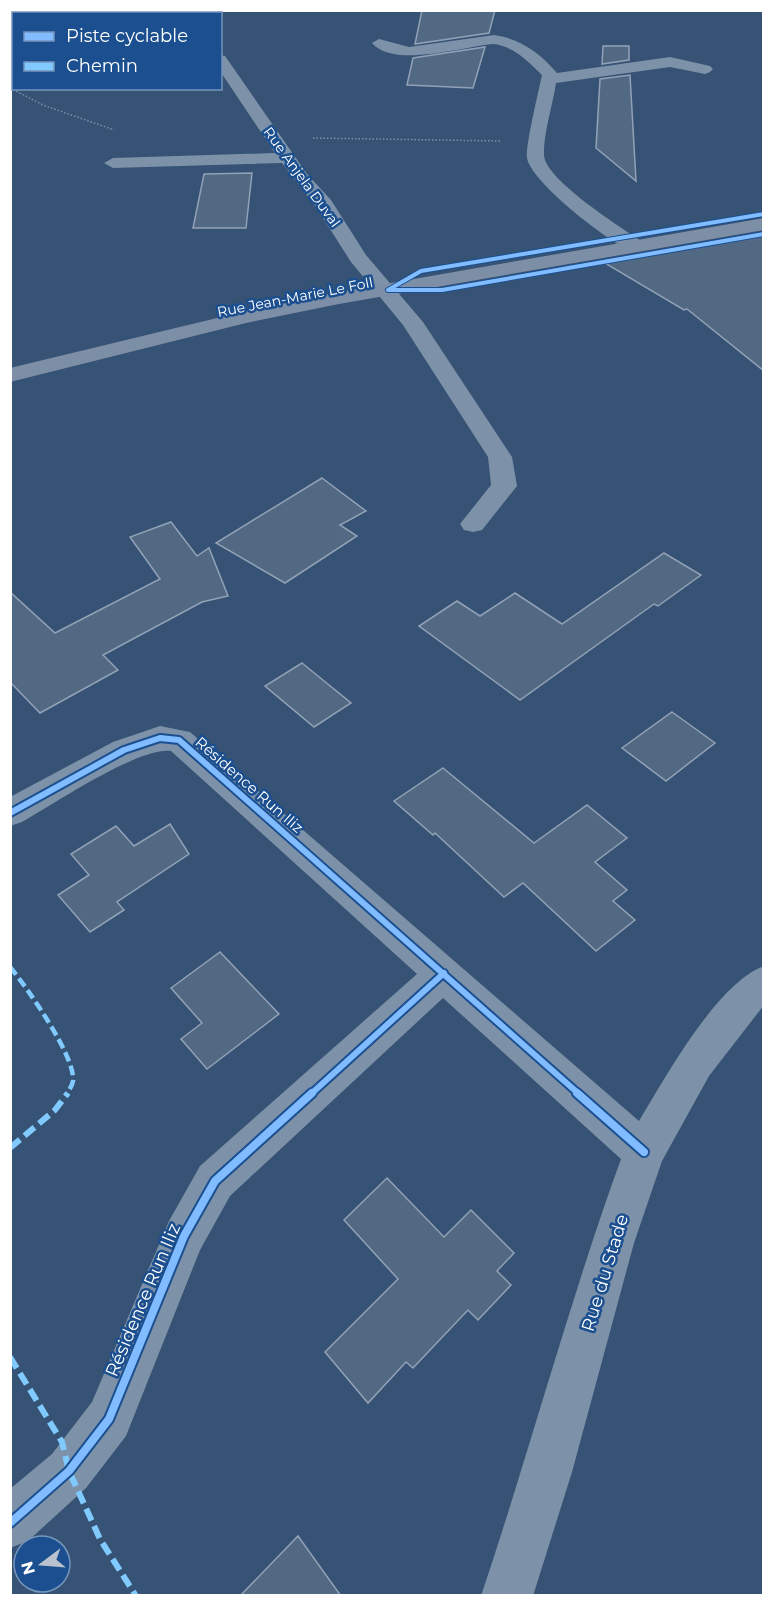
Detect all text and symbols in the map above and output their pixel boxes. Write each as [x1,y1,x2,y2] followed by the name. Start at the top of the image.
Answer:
[12,12,222,90] legend
[66,25,188,47] text: Piste cyclable
[66,55,138,77] text: Chemin
[260,123,344,231] street label: Rue Anjela Duval
[216,273,374,321] street label: Rue Jean-Marie Le Foll
[191,732,308,837] street label: Résidence Run Iliz
[577,1212,633,1334] street label: Rue du Stade
[101,1220,185,1380] street label: Résidence Run Iliz
[12,1534,72,1594] north arrow
[17,1559,39,1577] text: N

